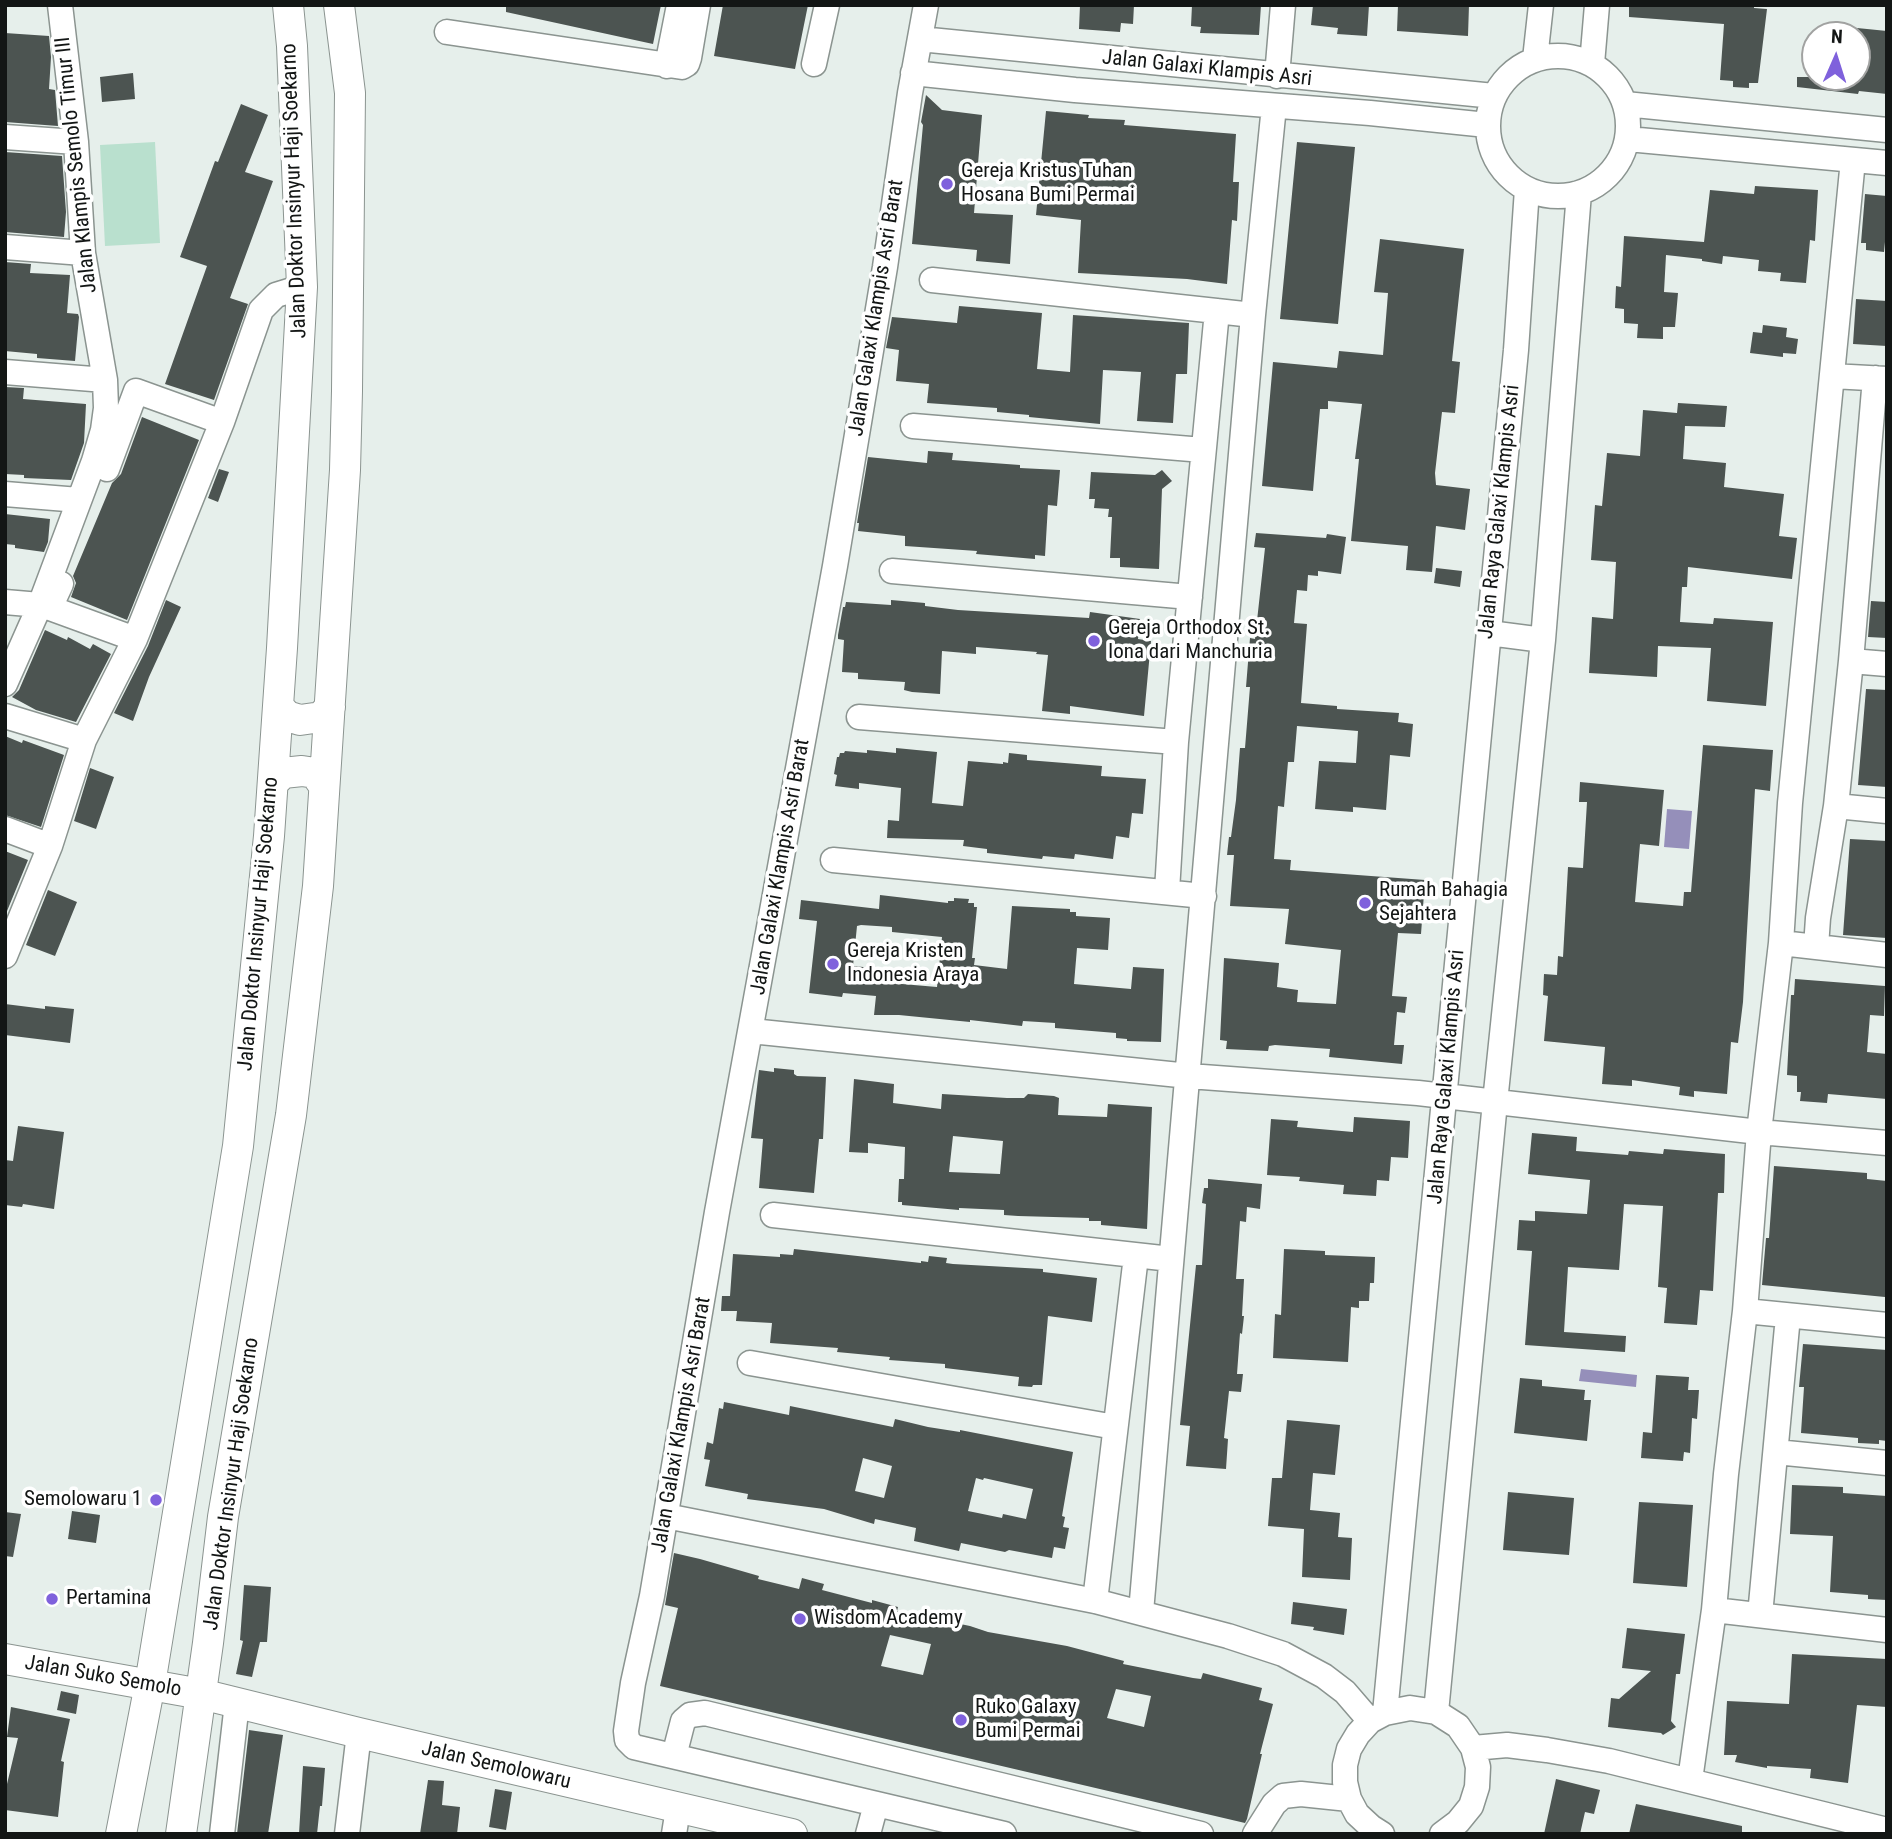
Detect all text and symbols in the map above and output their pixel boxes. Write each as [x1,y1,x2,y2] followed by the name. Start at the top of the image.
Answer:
[1801,21,1871,91] north arrow
[1831,25,1843,48] text: N
[51,36,103,294] street label: Jalan Klampis Semolo Timur III
[277,43,313,339] street label: Jalan Doktor Insinyur Haji Soekarno
[1101,45,1313,93] street label: Jalan Galaxi Klampis Asri
[961,159,1135,209] place label: Gereja Kristus Tuhan Hosana Bumi Permai
[939,176,955,192] marker: Gereja Kristus Tuhan Hosana Bumi Permai
[844,178,910,438] street label: Jalan Galaxi Klampis Asri Barat
[1474,384,1526,640] street label: Jalan Raya Galaxi Klampis Asri
[1108,616,1273,666] place label: Gereja Orthodox St. Iona dari Manchuria
[1086,633,1102,649] marker: Gereja Orthodox St. Iona dari Manchuria
[746,737,816,997] street label: Jalan Galaxi Klampis Asri Barat
[234,776,284,1072] street label: Jalan Doktor Insinyur Haji Soekarno
[1379,878,1508,928] place label: Rumah Bahagia Sejahtera
[1357,895,1373,911] marker: Rumah Bahagia Sejahtera
[847,939,979,989] place label: Gereja Kristen Indonesia Araya
[1423,949,1471,1205] street label: Jalan Raya Galaxi Klampis Asri
[825,956,841,972] marker: Gereja Kristen Indonesia Araya
[647,1295,717,1555] street label: Jalan Galaxi Klampis Asri Barat
[199,1336,265,1632] street label: Jalan Doktor Insinyur Haji Soekarno
[24,1487,142,1513] place label: Semolowaru 1
[148,1492,164,1508] marker: Semolowaru 1
[66,1586,151,1612] place label: Pertamina
[44,1591,60,1607] marker: Pertamina
[814,1606,963,1632] place label: Wisdom Academy
[792,1611,808,1627] marker: Wisdom Academy
[23,1651,183,1703] street label: Jalan Suko Semolo
[975,1695,1081,1745] place label: Ruko Galaxy Bumi Permai
[953,1712,969,1728] marker: Ruko Galaxy Bumi Permai
[419,1737,573,1795] street label: Jalan Semolowaru

